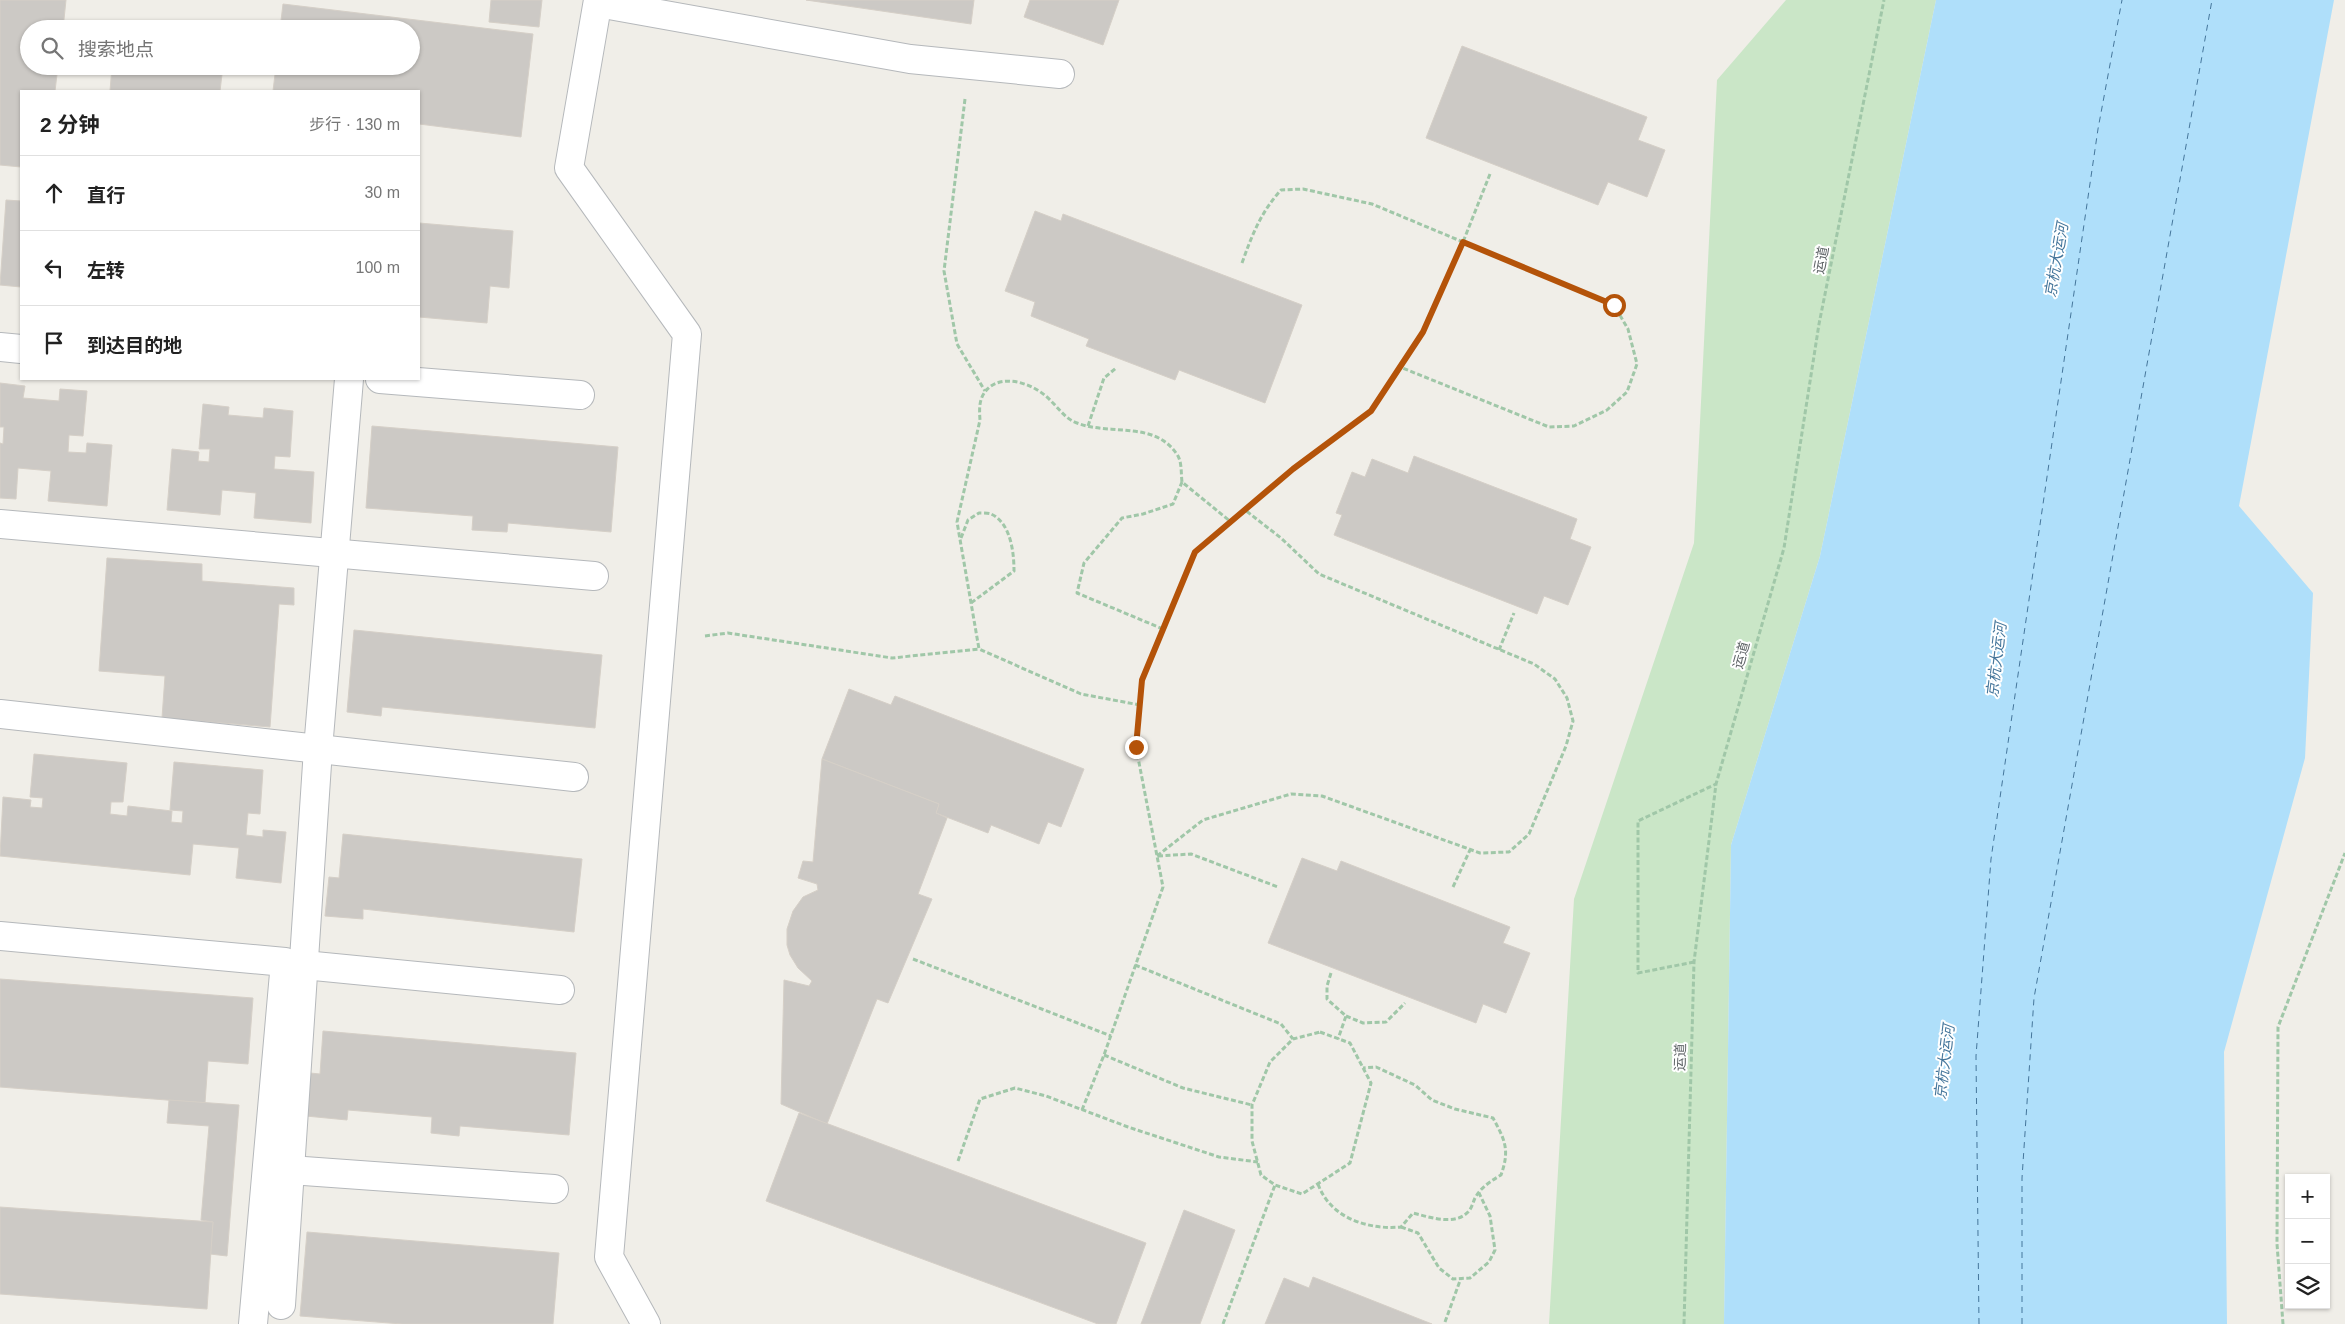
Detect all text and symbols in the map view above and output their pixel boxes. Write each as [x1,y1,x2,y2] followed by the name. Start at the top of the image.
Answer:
[20,20,420,75] search box
[38,34,66,62] icon: search
[78,39,154,60] text: 搜索地点
[40,113,100,136] text: 2 分钟
[309,116,400,133] text: 步行 · 130 m
[40,179,68,207] icon: ahead
[364,184,400,201] text: 30 m
[87,185,125,206] text: 直行
[2041,219,2071,298] water label: 京杭大运河
[1810,245,1832,275] street label: 运道
[40,254,68,282] icon: left
[356,259,400,276] text: 100 m
[87,260,125,281] text: 左转
[1603,294,1626,317] route start
[40,329,68,357] icon: arrive
[87,335,182,356] text: 到达目的地
[1983,619,2009,698] water label: 京杭大运河
[1729,639,1753,671] street label: 运道
[1125,736,1148,759] route end
[1931,1021,1957,1100] water label: 京杭大运河
[1672,1043,1688,1071] street label: 运道
[2285,1174,2330,1309] map controls
[2285,1174,2330,1219] button: +
[2285,1219,2330,1264] button: −
[2285,1264,2330,1309] button: layers

